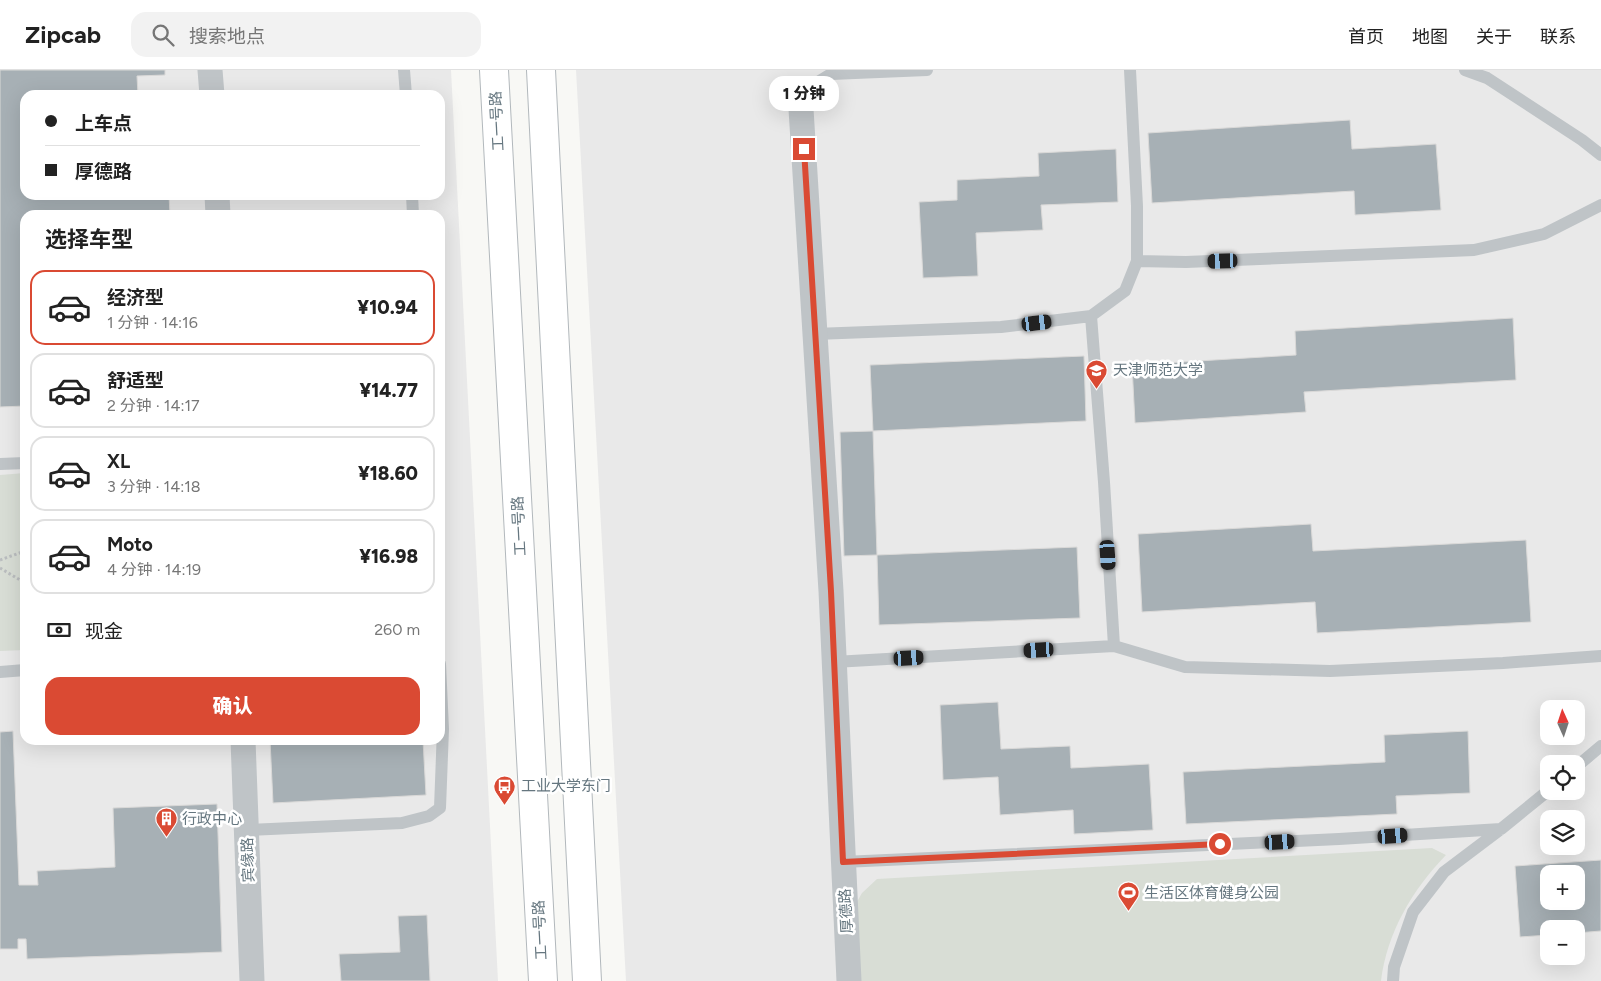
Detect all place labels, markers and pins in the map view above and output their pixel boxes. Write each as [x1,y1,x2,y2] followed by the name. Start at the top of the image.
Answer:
[1085,358,1109,389] school or university icon: 天津师范大学
[1113,361,1203,379] place label: 天津师范大学
[493,774,517,805] bus stop icon: 工业大学东门
[521,777,611,795] place label: 工业大学东门
[154,807,178,838] building icon: 行政中心
[182,810,242,828] place label: 行政中心
[1116,881,1140,912] sports icon: 生活区体育健身公园
[1144,884,1279,902] place label: 生活区体育健身公园

